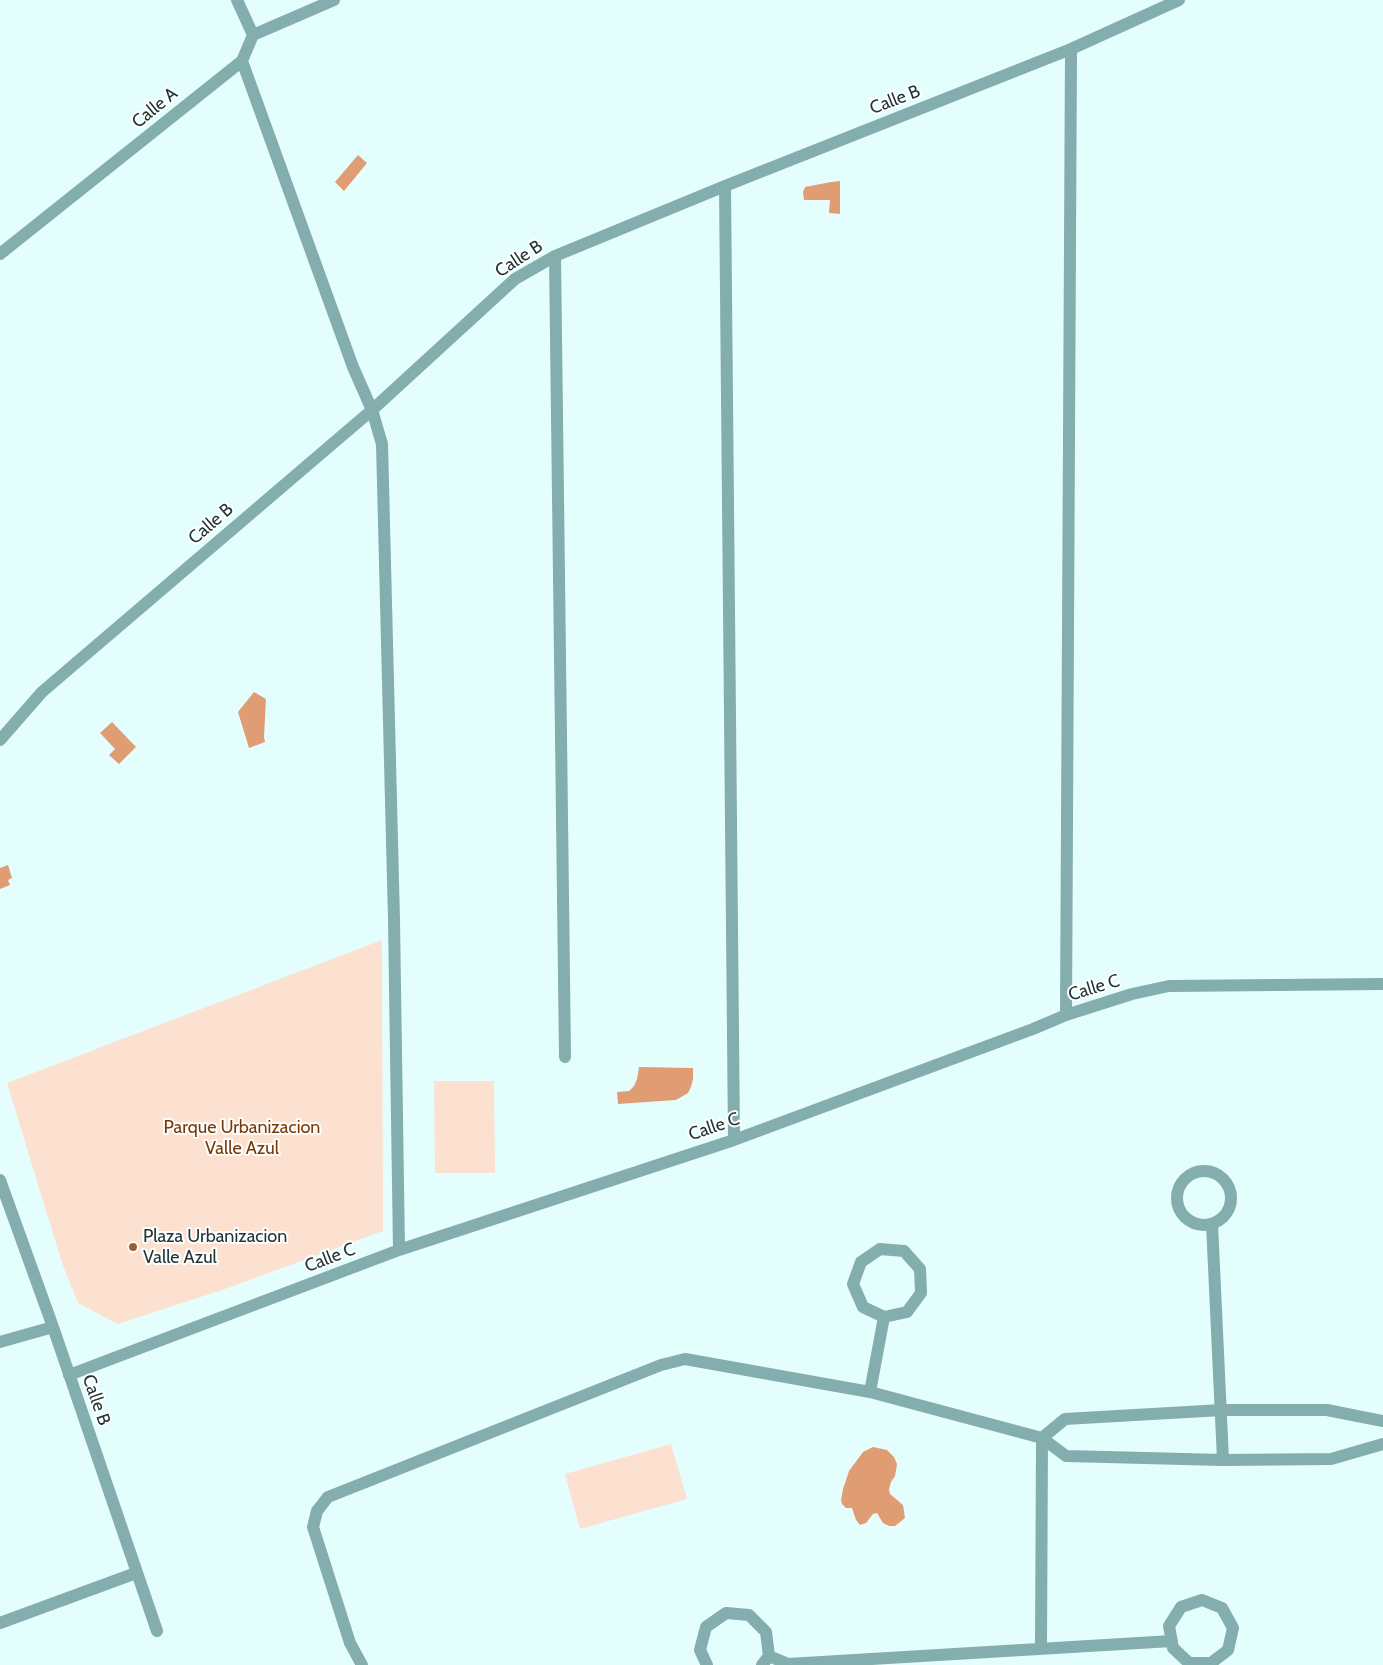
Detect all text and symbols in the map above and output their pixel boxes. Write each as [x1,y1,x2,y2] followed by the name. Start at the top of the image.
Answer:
[867,81,923,119] street label: Calle B
[128,83,182,133] street label: Calle A
[491,236,547,282] street label: Calle B
[184,499,238,549] street label: Calle B
[1066,970,1122,1006] street label: Calle C
[686,1108,742,1146] street label: Calle C
[164,1117,320,1160] park label: Parque Urbanizacion Valle Azul
[143,1226,287,1268] place label: Plaza Urbanizacion Valle Azul
[302,1239,358,1277] street label: Calle C
[127,1241,139,1253] marker: Plaza Urbanizacion Valle Azul
[77,1372,115,1428] street label: Calle B

